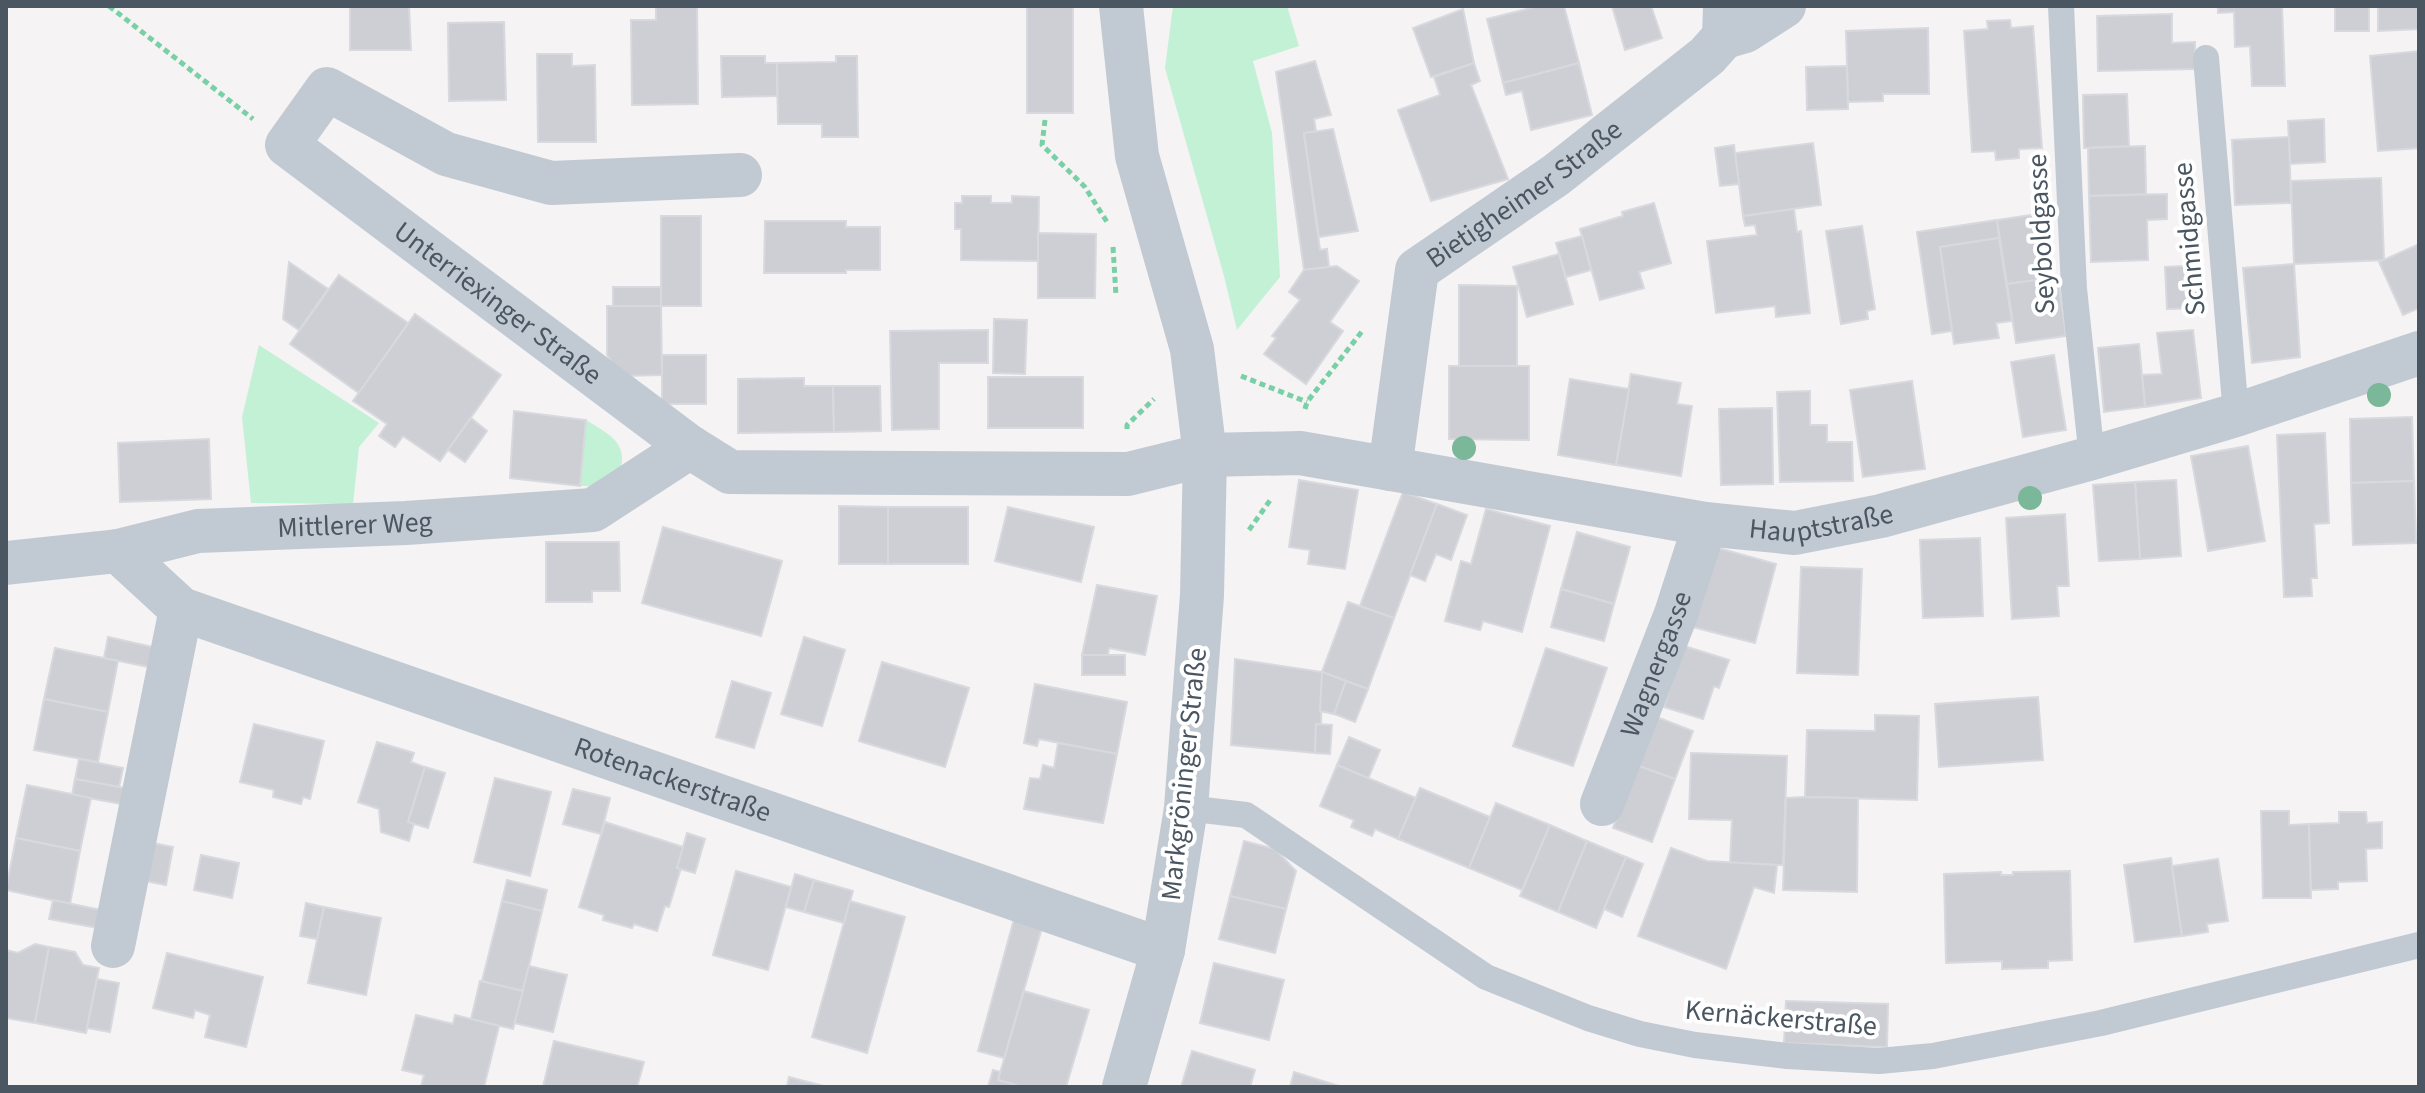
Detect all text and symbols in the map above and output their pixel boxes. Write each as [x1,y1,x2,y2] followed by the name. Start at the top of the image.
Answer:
[1418,110,1631,278] street label: Bietigheimer Straße
[2017,153,2065,315] street label: Seyboldgasse
[2162,161,2216,317] street label: Schmidgasse
[385,212,610,394] street label: Unterriexinger Straße
[1747,494,1898,553] street label: Hauptstraße
[277,501,434,548] street label: Mittlerer Weg
[1610,586,1702,743] street label: Wagnergasse
[1151,646,1217,902] street label: Markgröninger Straße
[569,727,777,832] street label: Rotenackerstraße
[1683,990,1879,1046] street label: Kernäckerstraße

